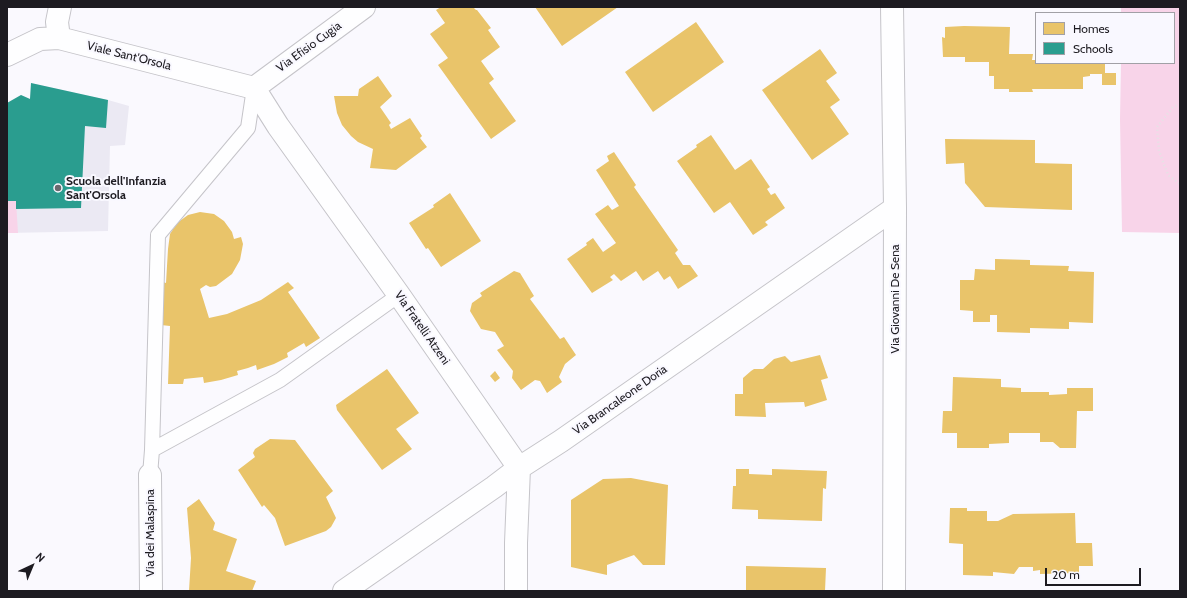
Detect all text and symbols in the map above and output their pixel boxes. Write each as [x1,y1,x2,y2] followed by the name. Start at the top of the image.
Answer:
[1035,12,1175,64] legend
[274,19,344,75] street label: Via Efisio Cugia
[1073,21,1110,36] text: Homes
[85,39,173,73] street label: Viale Sant'Orsola
[1073,41,1113,56] text: Schools
[66,174,166,202] place label: Scuola dell'Infanzia Sant'Orsola
[53,183,63,193] marker: Scuola dell'Infanzia Sant'Orsola
[888,244,902,354] street label: Via Giovanni De Sena
[391,288,453,368] street label: Via Fratelli Atzeni
[570,362,670,438] street label: Via Brancaleone Doria
[143,489,157,577] street label: Via dei Malaspina
[12,546,52,586] north arrow
[33,550,48,565] text: N
[1047,560,1143,586] scale bar
[1052,567,1080,582] text: 20 m

